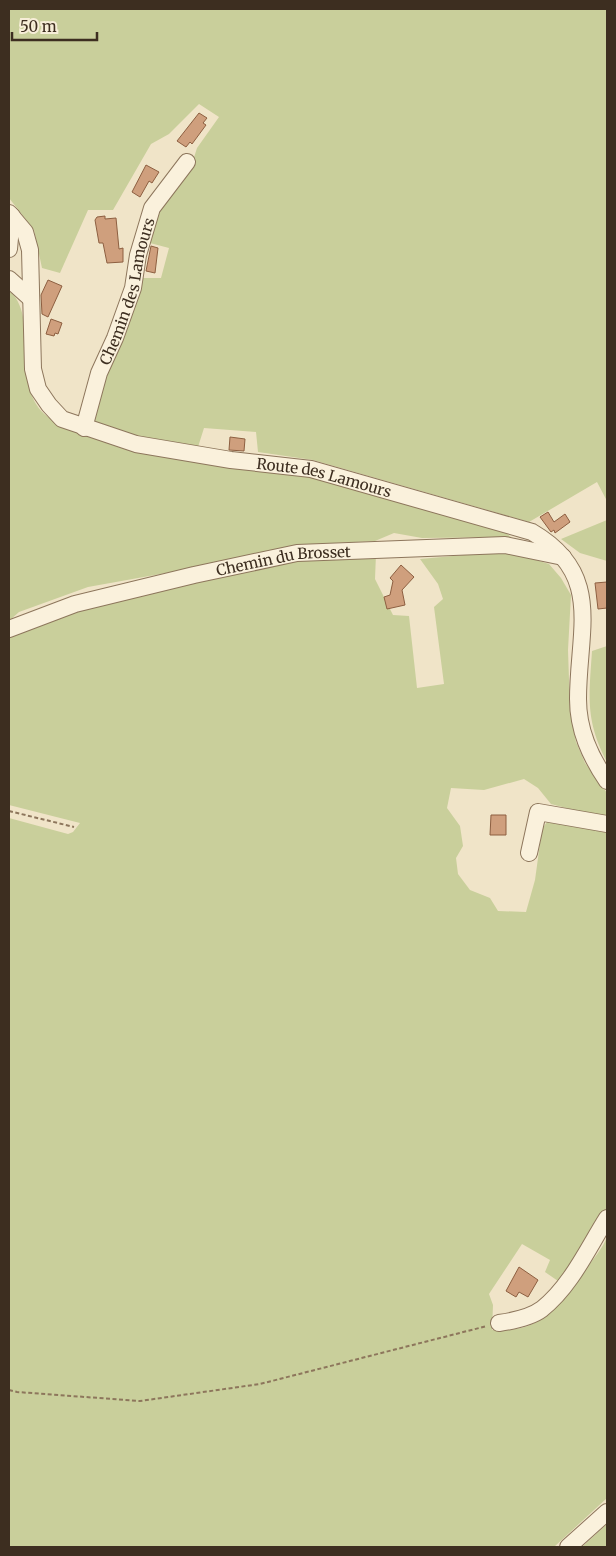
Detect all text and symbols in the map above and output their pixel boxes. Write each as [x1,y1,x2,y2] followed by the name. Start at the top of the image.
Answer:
[12,10,98,42] scale bar
[20,17,57,36] text: 50 m
[95,215,158,368] street label: Chemin des Lamours
[256,453,394,501] street label: Route des Lamours
[214,541,351,580] street label: Chemin du Brosset

